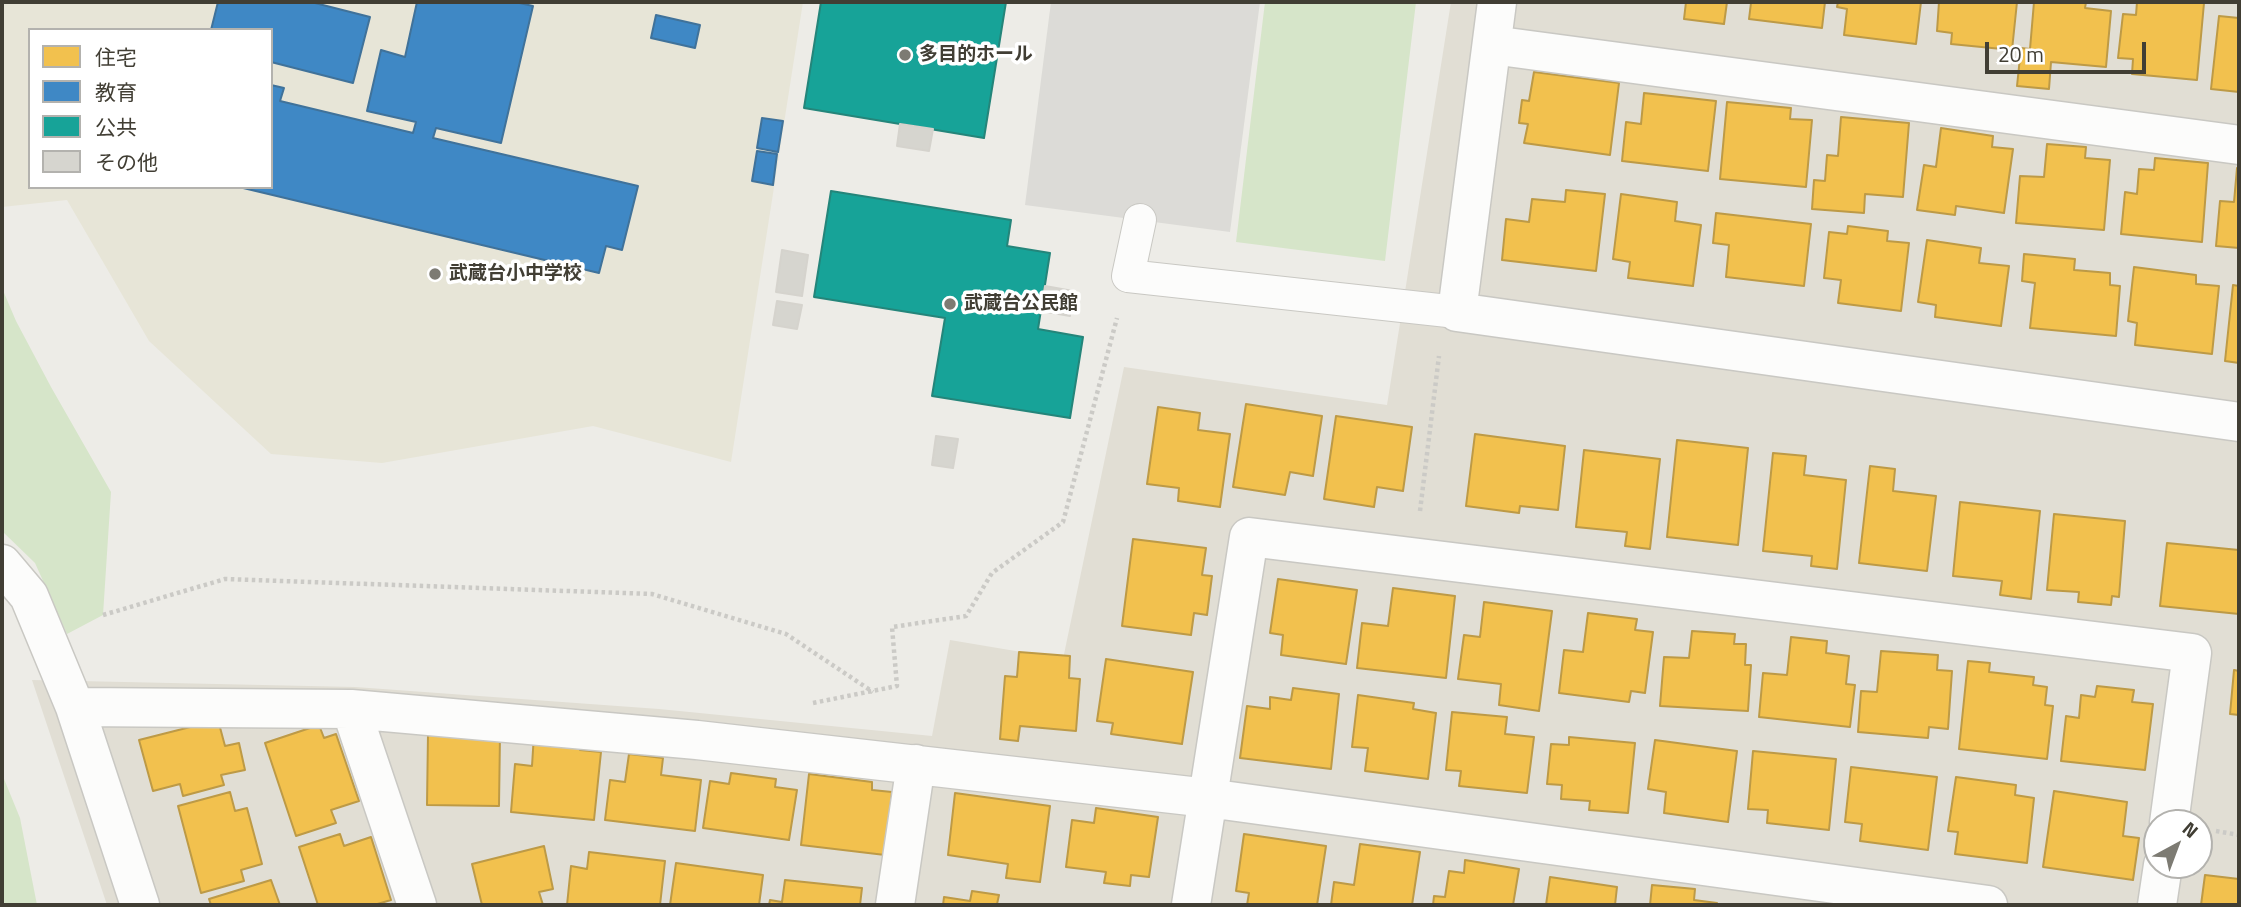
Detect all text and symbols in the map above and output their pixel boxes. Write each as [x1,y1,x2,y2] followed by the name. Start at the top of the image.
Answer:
[28,28,273,189] legend
[1989,28,2150,72] scale bar
[1998,38,2044,70] text: 20 m
[95,41,137,73] text: 住宅
[919,44,1033,66] place label: 多目的ホール
[897,47,913,63] marker: 多目的ホール
[95,76,137,108] text: 教育
[95,111,137,143] text: 公共
[95,146,158,178] text: その他
[449,263,582,285] place label: 武蔵台小中学校
[427,266,443,282] marker: 武蔵台小中学校
[964,293,1078,315] place label: 武蔵台公民館
[942,296,958,312] marker: 武蔵台公民館
[2143,809,2213,879] north arrow
[2176,814,2205,845] text: N

